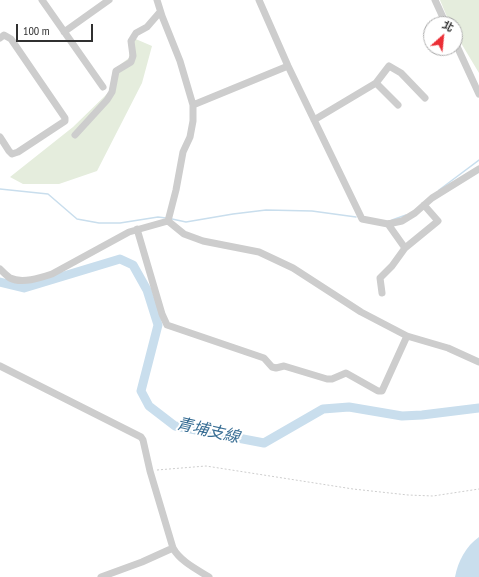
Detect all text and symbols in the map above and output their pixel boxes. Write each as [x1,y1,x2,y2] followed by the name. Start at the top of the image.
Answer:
[18,16,95,42] scale bar
[423,16,463,56] north arrow
[440,17,456,35] text: 北
[23,23,50,38] text: 100 m
[175,414,241,448] water label: 青埔支線

